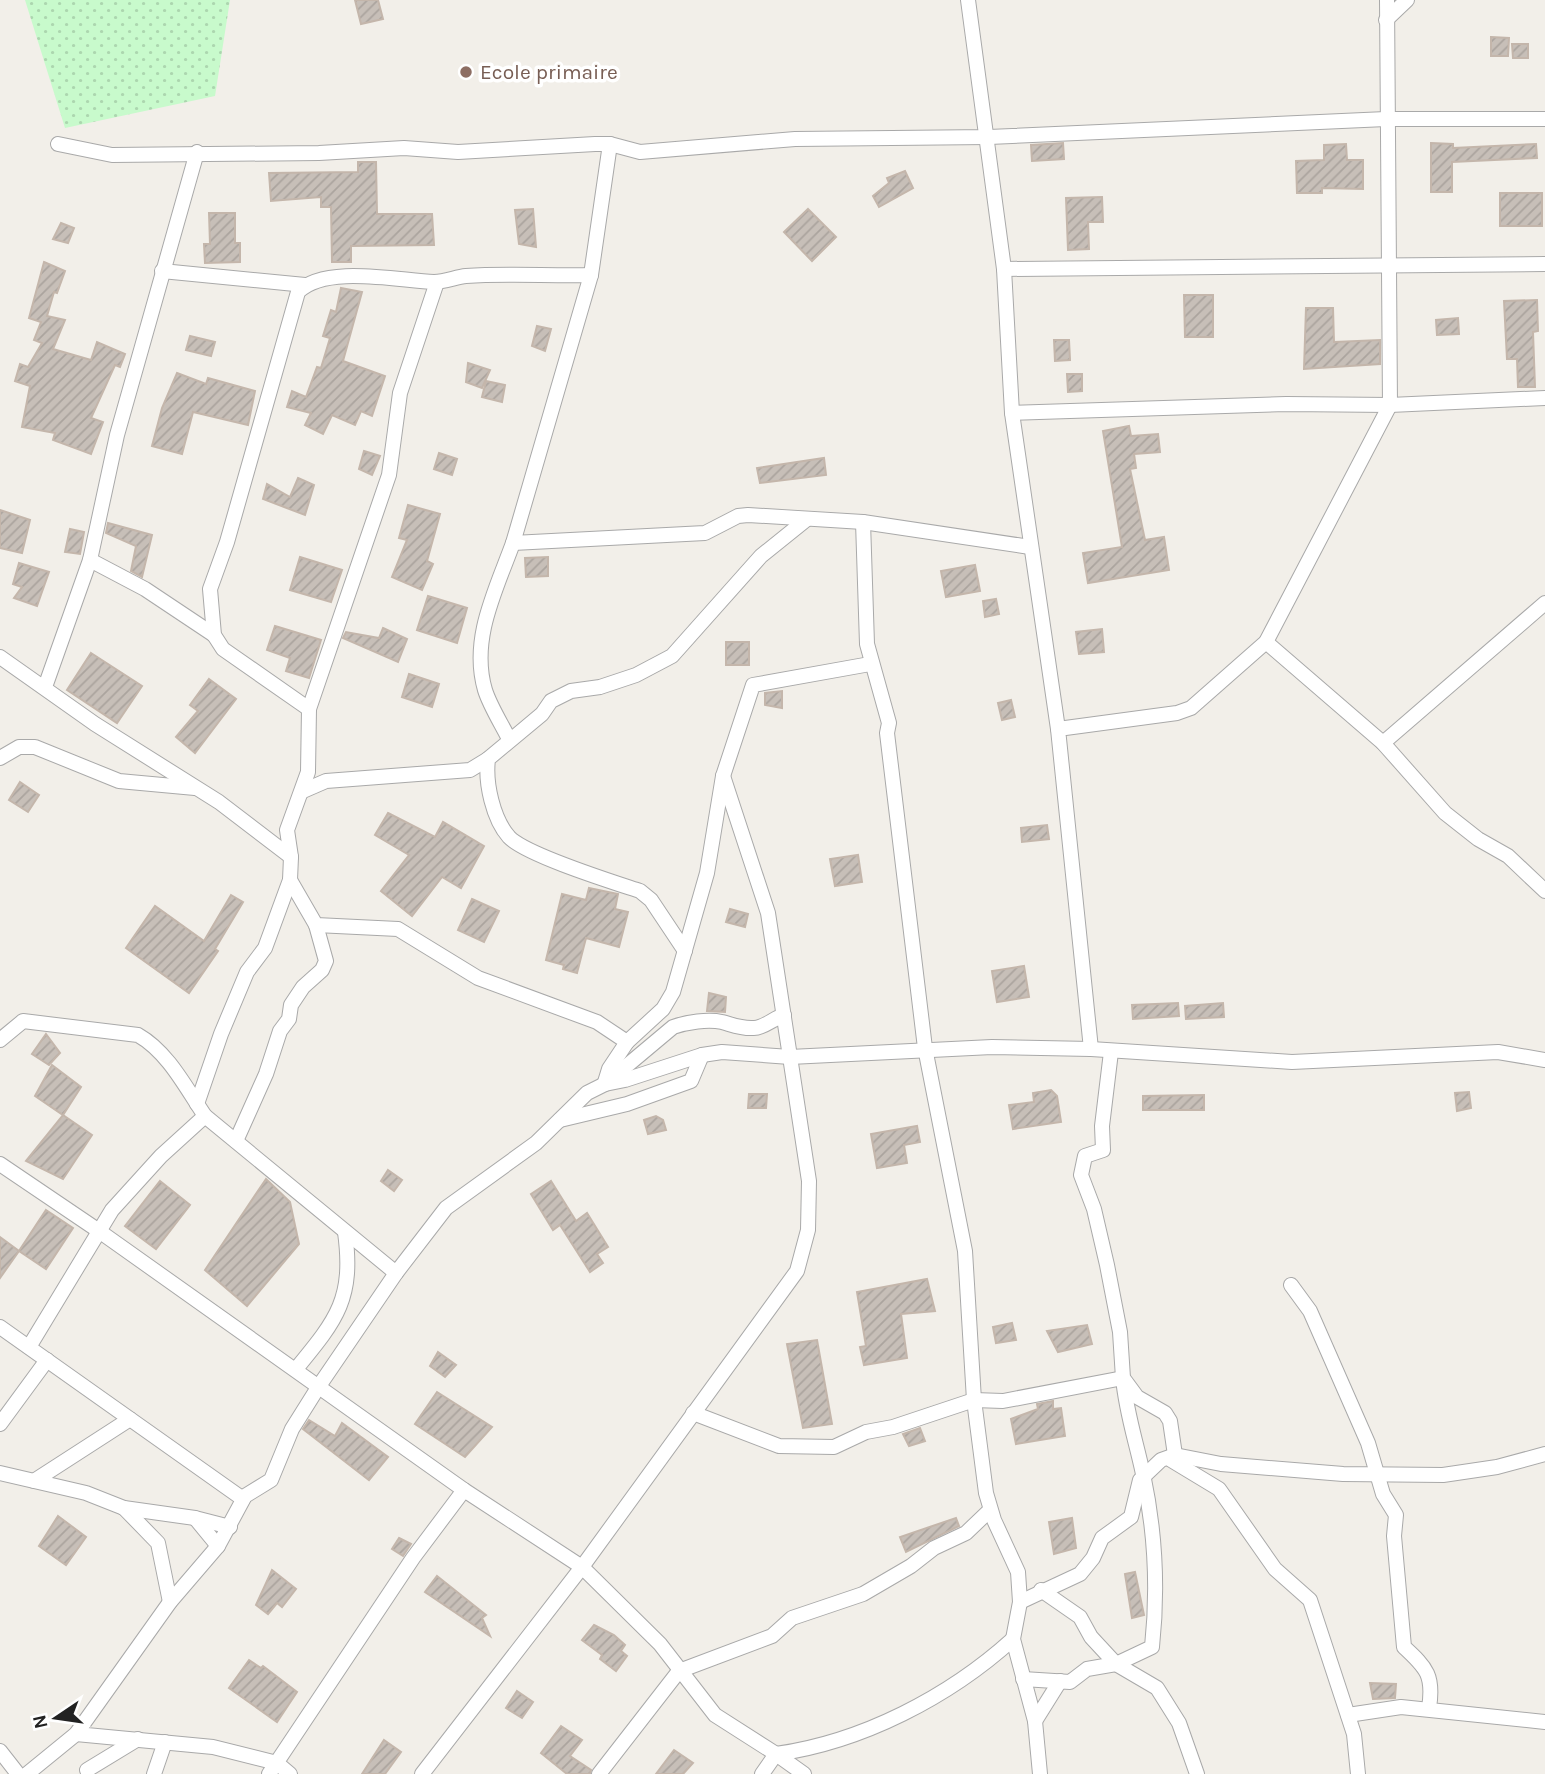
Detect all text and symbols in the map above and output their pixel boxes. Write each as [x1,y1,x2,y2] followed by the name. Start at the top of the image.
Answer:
[480,60,618,84] place label: Ecole primaire
[458,64,474,80] marker: Ecole primaire
[21,1683,91,1753] north arrow
[28,1712,53,1731] text: N

